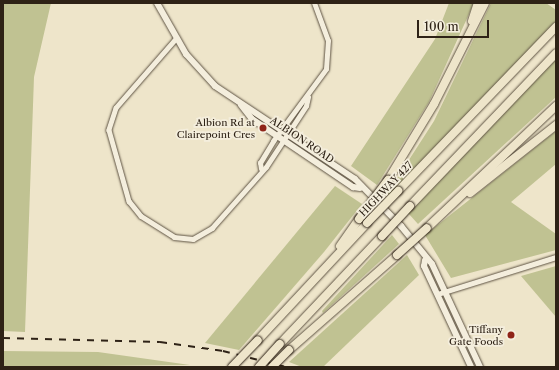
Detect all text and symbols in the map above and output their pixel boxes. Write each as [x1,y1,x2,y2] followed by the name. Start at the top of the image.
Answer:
[419,12,491,38] scale bar
[424,19,459,34] text: 100 m
[268,114,336,166] street label: ALBION ROAD
[177,116,255,140] place label: Albion Rd at Clairepoint Cres
[258,123,268,133] marker: Albion Rd at Clairepoint Cres
[357,159,415,219] street label: HIGHWAY 427
[449,323,503,346] place label: Tiffany Gate Foods
[506,330,516,340] marker: Tiffany Gate Foods

